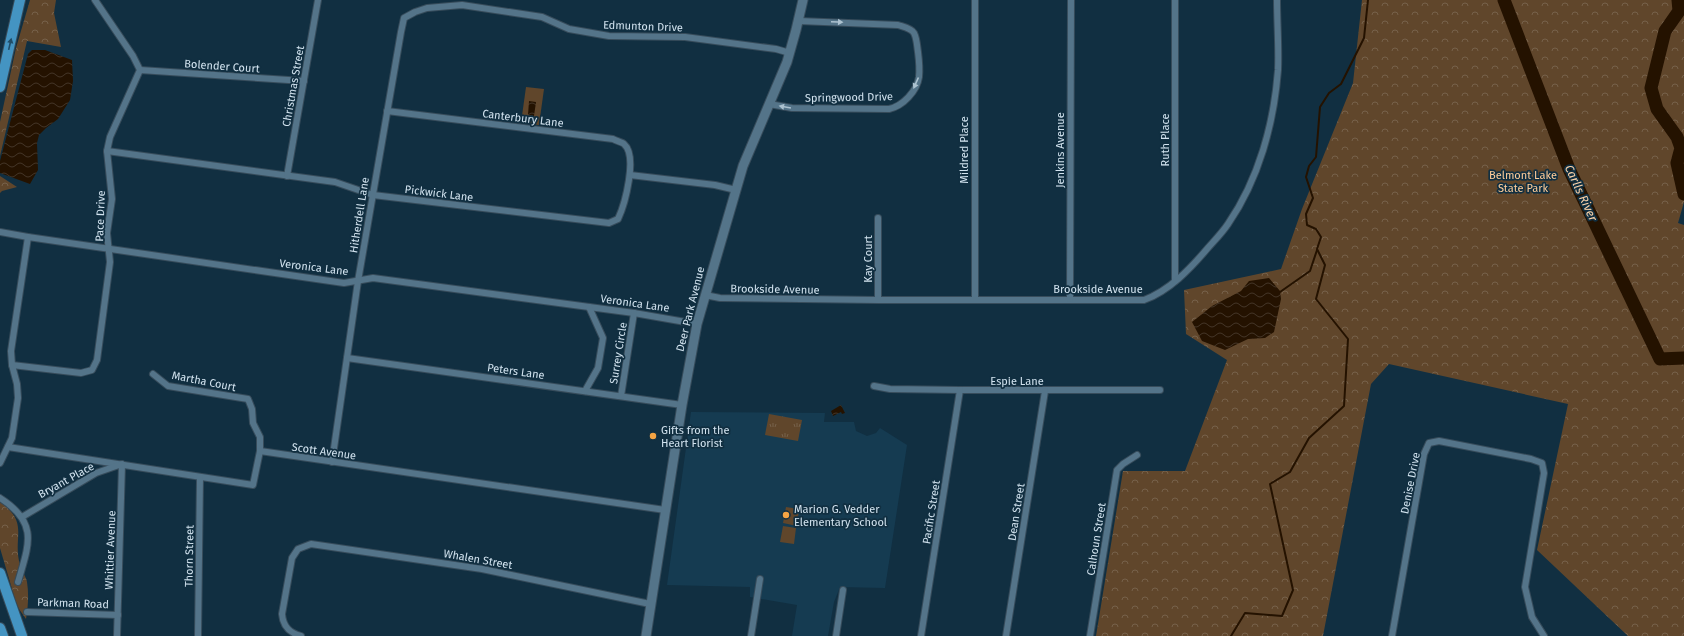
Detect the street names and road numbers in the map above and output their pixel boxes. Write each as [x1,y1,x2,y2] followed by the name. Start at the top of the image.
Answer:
[603,19,683,34] street label: Edmunton Drive
[280,44,307,128] street label: Christmas Street
[184,57,260,76] street label: Bolender Court
[805,90,893,105] street label: Springwood Drive
[482,107,564,130] street label: Canterbury Lane
[1054,112,1067,188] street label: Jenkins Avenue
[1159,114,1172,166] street label: Ruth Place
[958,116,971,184] street label: Mildred Place
[347,176,372,254] street label: Hitherdell Lane
[404,183,474,204] street label: Pickwick Lane
[93,190,108,242] street label: Pace Drive
[862,235,875,283] street label: Kay Court
[279,257,349,278] street label: Veronica Lane
[674,265,707,353] street label: Deer Park Avenue
[730,282,820,297] street label: Brookside Avenue
[1053,283,1143,296] street label: Brookside Avenue
[600,292,670,315] street label: Veronica Lane
[607,321,630,385] street label: Surrey Circle
[486,361,545,382] street label: Peters Lane
[171,369,237,394] street label: Martha Court
[990,375,1044,388] street label: Espie Lane
[291,441,357,462] street label: Scott Avenue
[1398,451,1423,515] street label: Denise Drive
[36,460,96,501] street label: Bryant Place
[920,479,943,545] street label: Pacific Street
[1006,482,1027,542] street label: Dean Street
[1084,502,1109,576] street label: Calhoun Street
[103,510,118,590] street label: Whittier Avenue
[182,525,197,587] street label: Thorn Street
[442,547,513,572] street label: Whalen Street
[37,596,109,611] street label: Parkman Road

